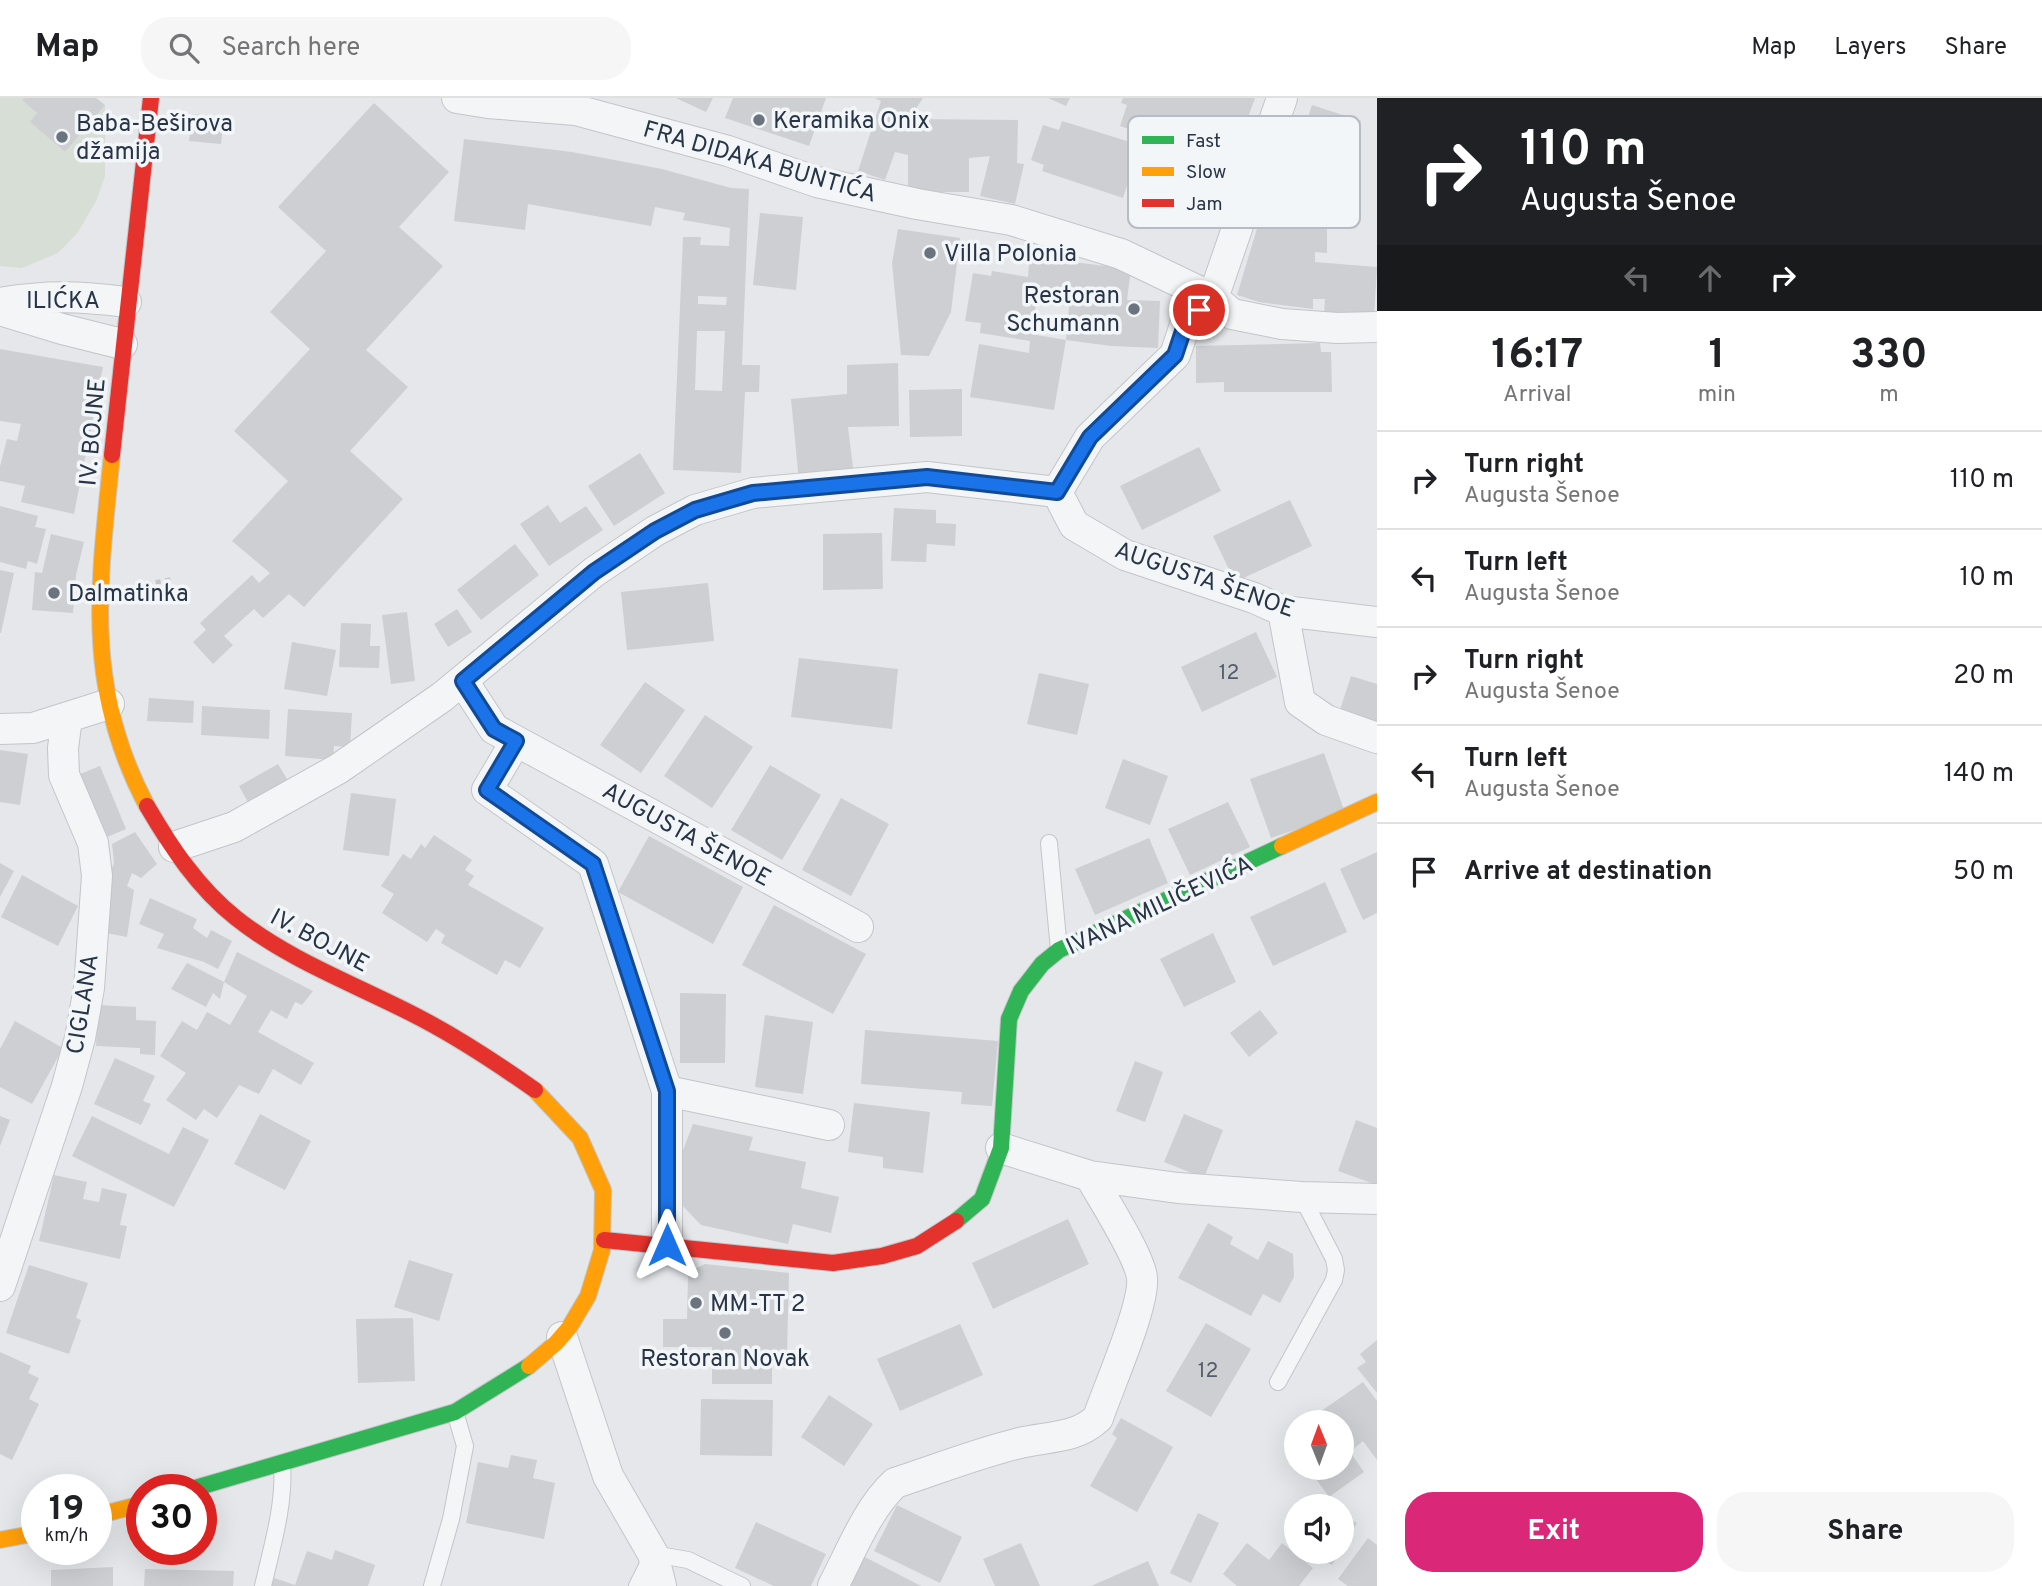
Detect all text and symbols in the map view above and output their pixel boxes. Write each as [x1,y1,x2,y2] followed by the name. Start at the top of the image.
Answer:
[141,17,631,80] search box
[35,27,99,69] text: Map
[165,29,203,67] icon: search
[221,32,360,65] text: Search here
[1751,33,1796,63] text: Map
[1834,33,1906,63] text: Layers
[1944,33,2007,63] text: Share
[773,107,930,137] place label: Keramika Onix
[76,110,233,168] place label: Baba-Beširova džamija
[751,112,767,128] marker: Keramika Onix
[639,113,880,211] street label: FRA DIDAKA BUNTIĆA
[1128,116,1360,228] legend
[1520,121,1647,183] text: 110 m
[1405,126,1496,217] icon: right
[54,129,70,145] marker: Baba-Beširova džamija
[1186,130,1221,154] text: Fast
[1186,161,1226,185] text: Slow
[1520,182,1736,222] text: Augusta Šenoe
[1186,193,1223,217] text: Jam
[944,240,1077,270] place label: Villa Polonia
[922,245,938,261] marker: Villa Polonia
[1618,259,1656,297] icon: left
[1691,259,1729,297] icon: ahead
[1764,259,1802,297] icon: right
[1169,280,1229,340] pin
[1006,282,1120,340] place label: Restoran Schumann
[26,285,100,317] street label: ILIĆKA
[1180,291,1218,329] icon: arrive
[1126,301,1142,317] marker: Restoran Schumann
[1491,330,1583,383] text: 16:17
[1708,330,1725,383] text: 1
[1850,330,1928,383] text: 330
[74,377,114,487] street label: IV. BOJNE
[1503,381,1572,410] text: Arrival
[1698,381,1736,410] text: min
[1879,381,1899,410] text: m
[1464,449,1584,482] text: Turn right
[1405,461,1443,499] icon: right
[1950,464,2014,497] text: 110 m
[1464,482,1620,511] text: Augusta Šenoe
[1110,534,1299,626] street label: AUGUSTA ŠENOE
[1464,547,1568,580] text: Turn left
[1405,559,1443,597] icon: left
[1959,562,2014,595] text: 10 m
[68,580,189,610] place label: Dalmatinka
[1464,580,1620,609] text: Augusta Šenoe
[46,585,62,601] marker: Dalmatinka
[1464,645,1584,678] text: Turn right
[1405,657,1443,695] icon: right
[1219,660,1239,687] house number: 12
[1953,660,2014,693] text: 20 m
[1464,678,1620,707] text: Augusta Šenoe
[1464,743,1568,776] text: Turn left
[1405,755,1443,793] icon: left
[1944,758,2014,791] text: 140 m
[596,775,777,895] street label: AUGUSTA ŠENOE
[1464,776,1620,805] text: Augusta Šenoe
[1061,849,1258,963] street label: IVANA MILIČEVIĆA
[1405,853,1443,891] icon: arrive
[1464,856,1712,889] text: Arrive at destination
[1953,856,2014,889] text: 50 m
[264,903,374,980] street label: IV. BOJNE
[61,952,107,1057] street label: CIGLANA
[630,1208,704,1282] position arrow
[710,1290,806,1320] place label: MM-TT 2
[688,1295,704,1311] marker: MM-TT 2
[717,1325,733,1341] marker: Restoran Novak
[640,1345,810,1375] place label: Restoran Novak
[1198,1358,1218,1385] house number: 12
[1284,1410,1354,1480] north arrow
[1284,1410,1354,1564] map controls
[126,1474,217,1565] speed limit sign: 30
[49,1488,84,1532] text: 19
[1405,1492,1703,1572] button: Exit
[1717,1492,2014,1572] button: Share
[1284,1494,1354,1564] button: sound
[45,1525,88,1548] text: km/h

